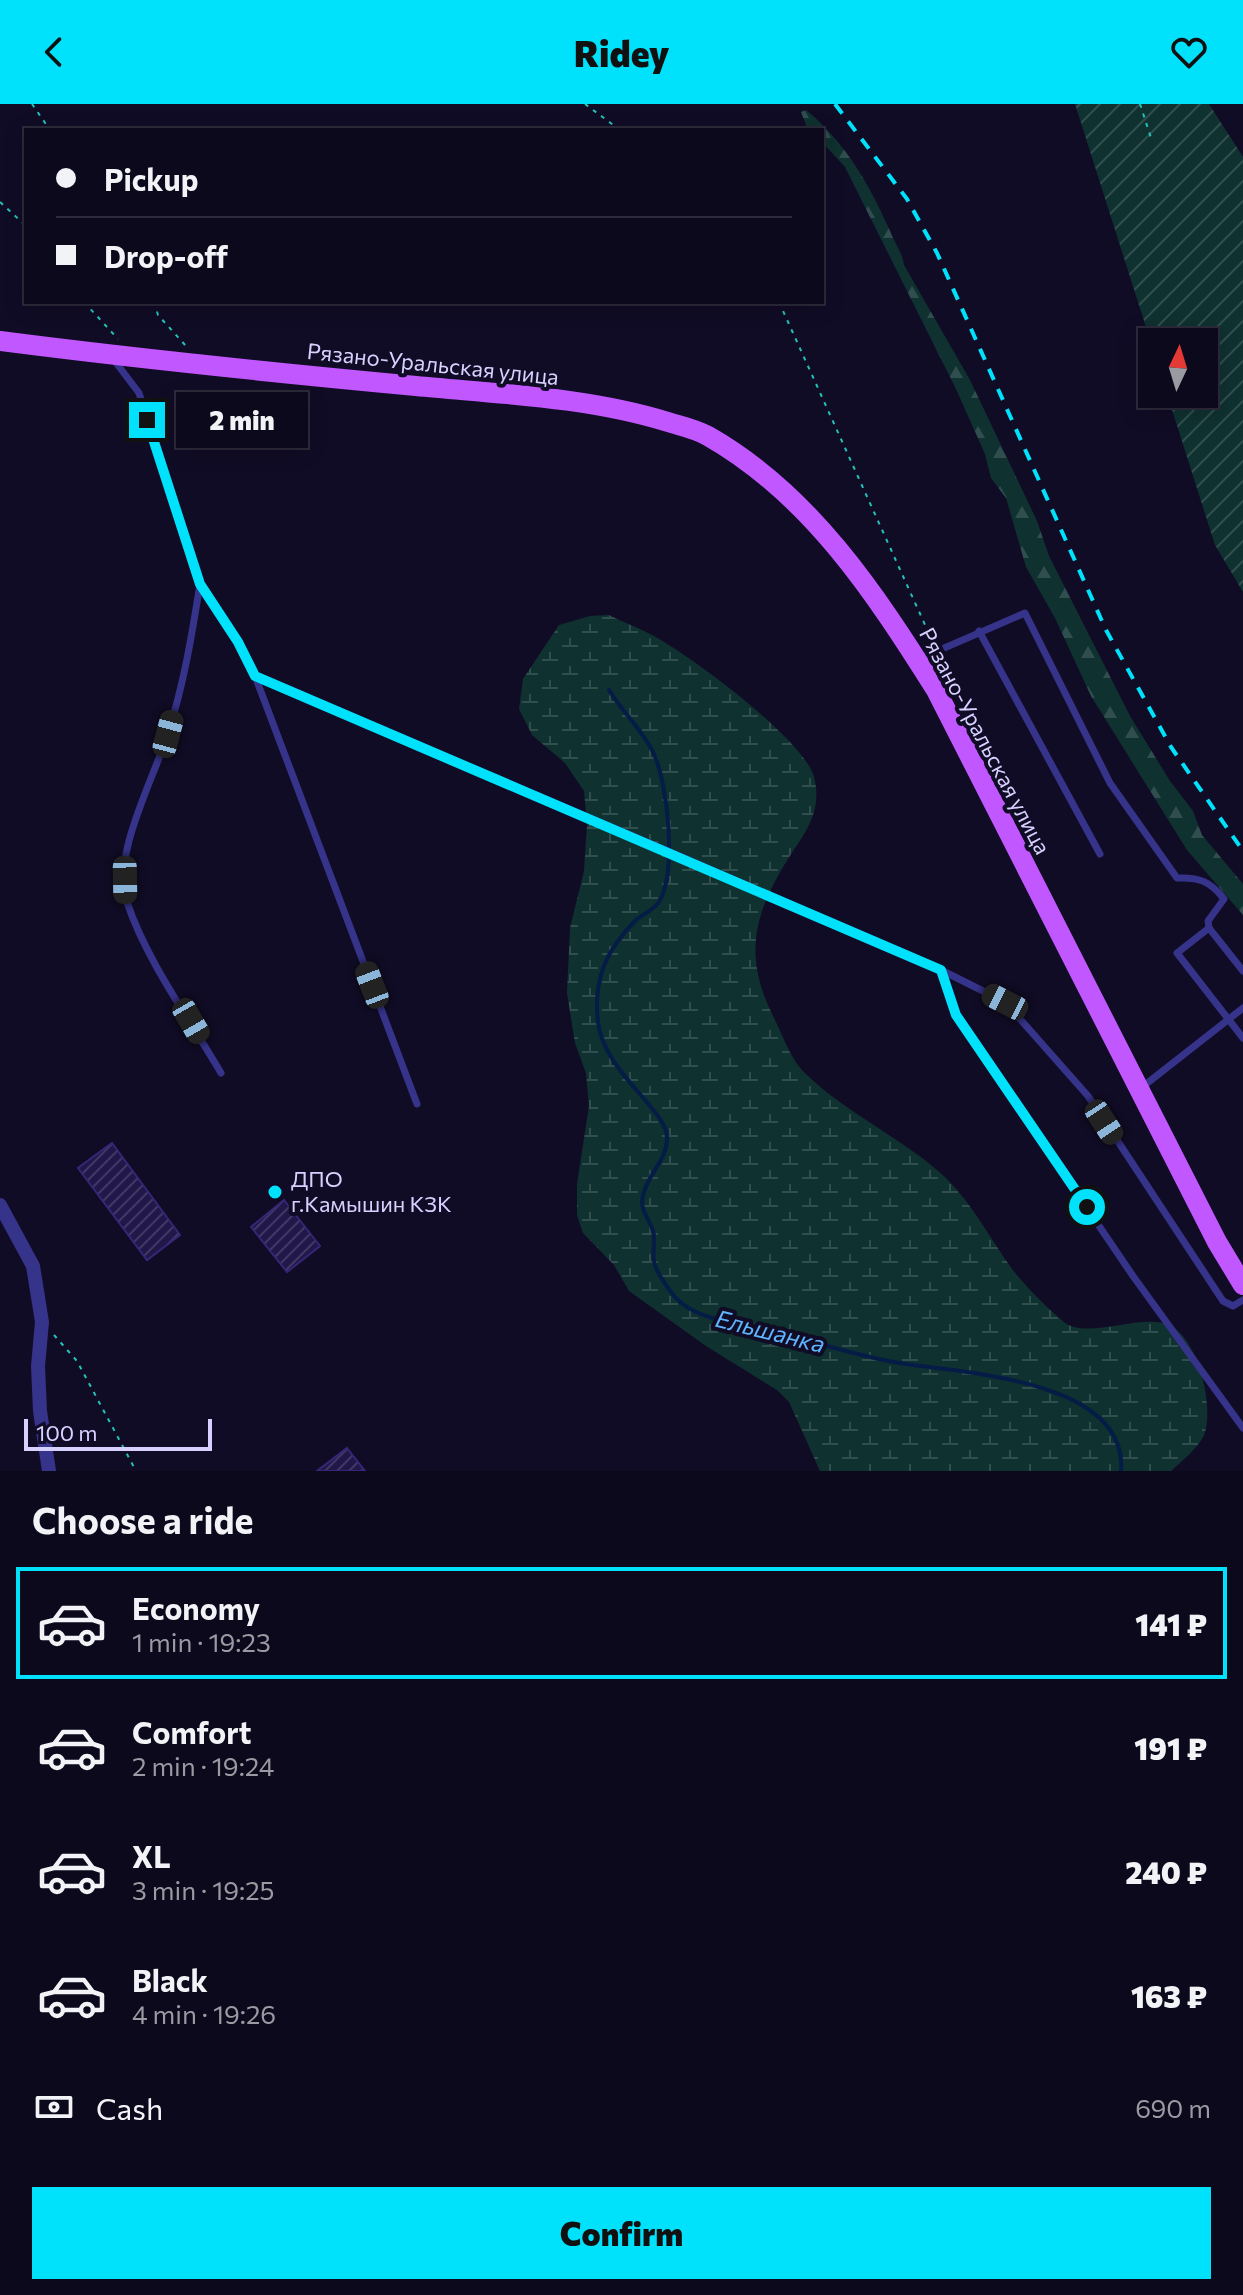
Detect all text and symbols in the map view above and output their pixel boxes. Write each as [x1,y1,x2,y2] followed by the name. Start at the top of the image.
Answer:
[32,30,76,74] icon: back
[574,30,669,74] text: Ridey
[1167,30,1211,74] icon: heart
[104,160,198,197] text: Pickup
[104,237,228,274] text: Drop-off
[1138,328,1218,408] north arrow
[1138,328,1218,408] map controls
[306,337,560,390] street label: Рязано-Уральская улица
[175,392,307,448] callout: 2 min
[129,402,165,438] route end
[209,404,275,435] text: 2 min
[914,623,1057,859] street label: Рязано-Уральская улица
[150,708,186,760] car
[113,856,137,904] car
[352,958,392,1012] car
[978,980,1032,1024] car
[169,994,213,1048] car
[1081,1095,1127,1149] car
[291,1165,452,1217] place label: ДПО г.Камышин КЗК
[266,1183,284,1201] marker: ДПО г.Камышин КЗК
[1069,1189,1105,1225] route start
[713,1303,828,1358] water label: Ельшанка
[24,1415,212,1451] scale bar
[36,1419,98,1446] text: 100 m
[32,1497,253,1541] text: Choose a ride
[36,1587,108,1659] icon: car
[132,1589,260,1626] text: Economy
[1135,1605,1207,1642] text: 141 ₽
[132,1626,271,1657] text: 1 min · 19:23
[36,1711,108,1783] icon: car
[132,1713,251,1750] text: Comfort
[1134,1729,1207,1766] text: 191 ₽
[132,1750,274,1781] text: 2 min · 19:24
[36,1835,108,1907] icon: car
[132,1837,171,1874] text: XL
[1125,1853,1207,1890] text: 240 ₽
[132,1874,275,1905] text: 3 min · 19:25
[36,1959,108,2031] icon: car
[132,1961,208,1998] text: Black
[1131,1977,1207,2014] text: 163 ₽
[132,1998,276,2029] text: 4 min · 19:26
[32,2085,76,2129] icon: cash
[96,2089,163,2126] text: Cash
[1135,2092,1211,2123] text: 690 m
[32,2187,1211,2279] button: Confirm

